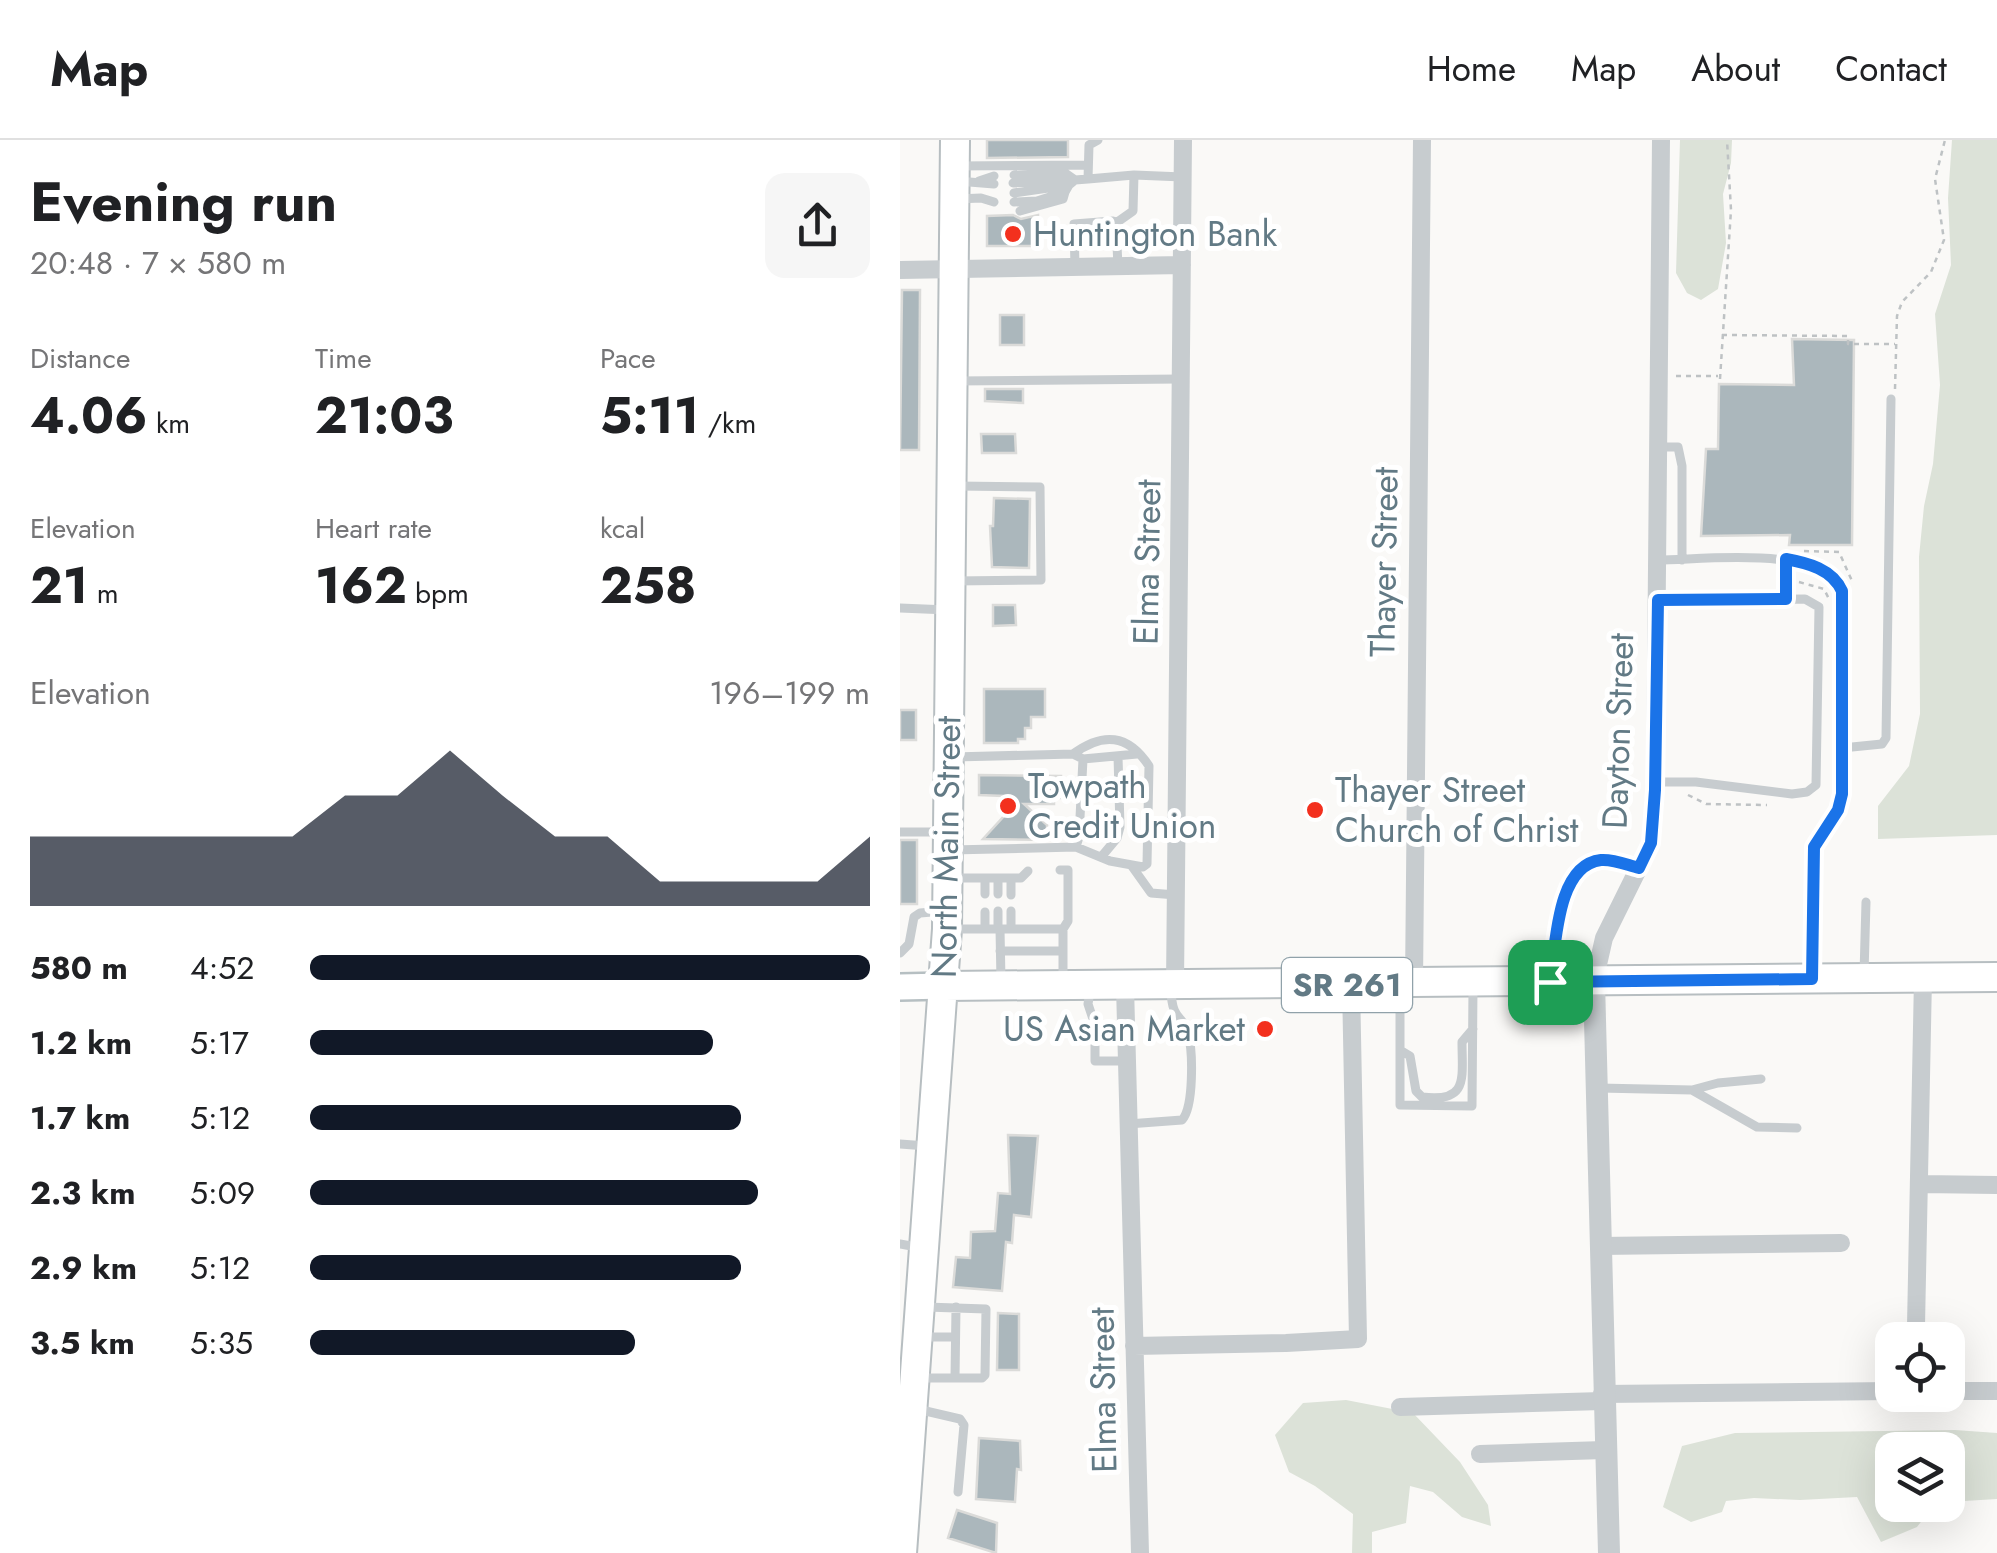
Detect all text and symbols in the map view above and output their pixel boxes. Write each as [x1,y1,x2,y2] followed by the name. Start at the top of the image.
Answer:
[50,35,148,104] text: Map
[1427,44,1516,94] text: Home
[1571,44,1636,94] text: Map
[1691,44,1780,94] text: About
[1835,44,1947,94] text: Contact
[30,162,337,242] text: Evening run
[765,173,870,278] button: share
[1033,209,1278,259] place label: Huntington Bank
[1002,223,1024,245] marker: Huntington Bank
[30,240,286,286] text: 20:48 · 7 × 580 m
[30,338,130,379] text: Distance
[315,338,372,379] text: Time
[600,338,656,379] text: Pace
[30,379,148,452] text: 4.06
[315,379,454,452] text: 21:03
[600,379,699,452] text: 5:11
[148,403,190,444] text: km
[699,403,756,444] text: /km
[1357,466,1411,658] street label: Thayer Street
[1121,478,1173,645] street label: Elma Street
[30,508,136,549] text: Elevation
[315,508,432,549] text: Heart rate
[600,508,645,549] text: kcal
[30,549,88,622] text: 21
[315,549,407,622] text: 162
[600,549,696,622] text: 258
[88,573,119,614] text: m
[407,573,469,614] text: bpm
[1590,632,1646,830] street label: Dayton Street
[30,670,151,716] text: Elevation
[709,670,870,716] text: 196–199 m
[919,715,973,979] street label: North Main Street
[1028,761,1216,851] place label: Towpath Credit Union
[1335,765,1579,855] place label: Thayer Street Church of Christ
[997,795,1019,817] marker: Towpath Credit Union
[1304,799,1326,821] marker: Thayer Street Church of Christ
[1508,940,1593,1025] pin
[30,945,128,991] text: 580 m
[190,945,255,991] text: 4:52
[1523,955,1578,1010] icon: arrive
[1282,958,1412,1012] road number: SR 261
[1003,1004,1246,1054] place label: US Asian Market
[1254,1018,1276,1040] marker: US Asian Market
[30,1020,132,1066] text: 1.2 km
[190,1020,249,1066] text: 5:17
[30,1095,130,1141] text: 1.7 km
[190,1095,250,1141] text: 5:12
[30,1170,135,1216] text: 2.3 km
[190,1170,255,1216] text: 5:09
[30,1245,137,1291] text: 2.9 km
[190,1245,250,1291] text: 5:12
[1077,1306,1129,1473] street label: Elma Street
[30,1320,135,1366] text: 3.5 km
[190,1320,253,1366] text: 5:35
[1875,1322,1965,1522] map controls
[1875,1322,1965,1412] button: locate
[1875,1432,1965,1522] button: layers

